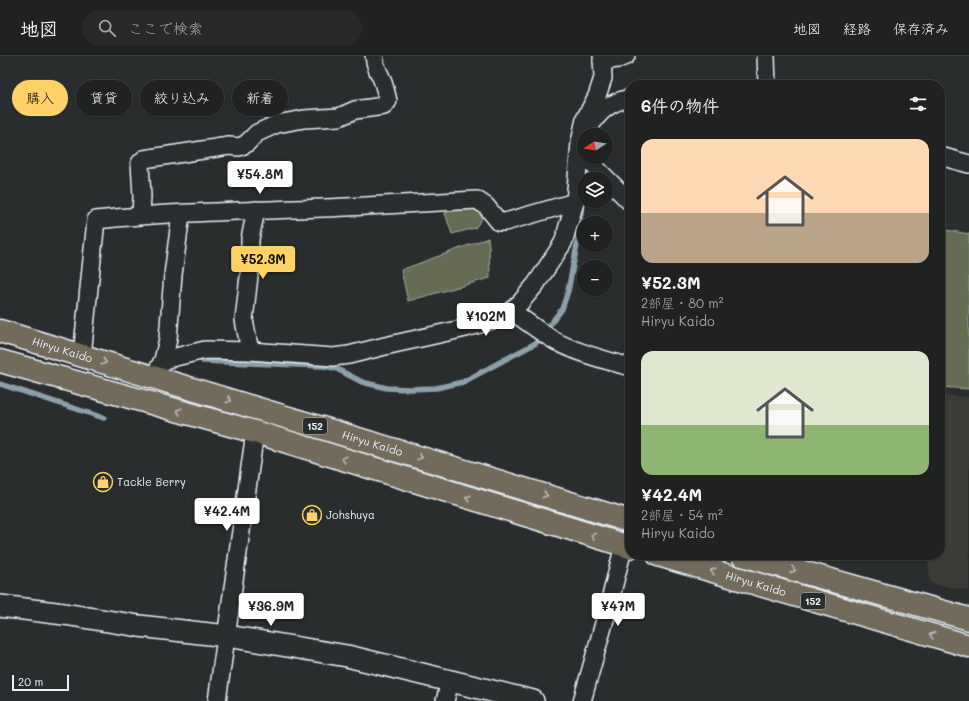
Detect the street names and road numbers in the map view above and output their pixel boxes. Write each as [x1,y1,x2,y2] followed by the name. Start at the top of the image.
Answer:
[30,333,95,366] street label: Hiryu Kaido
[303,418,327,434] road number: 152
[340,427,405,459] street label: Hiryu Kaido
[724,567,789,599] street label: Hiryu Kaido
[801,593,825,609] road number: 152

